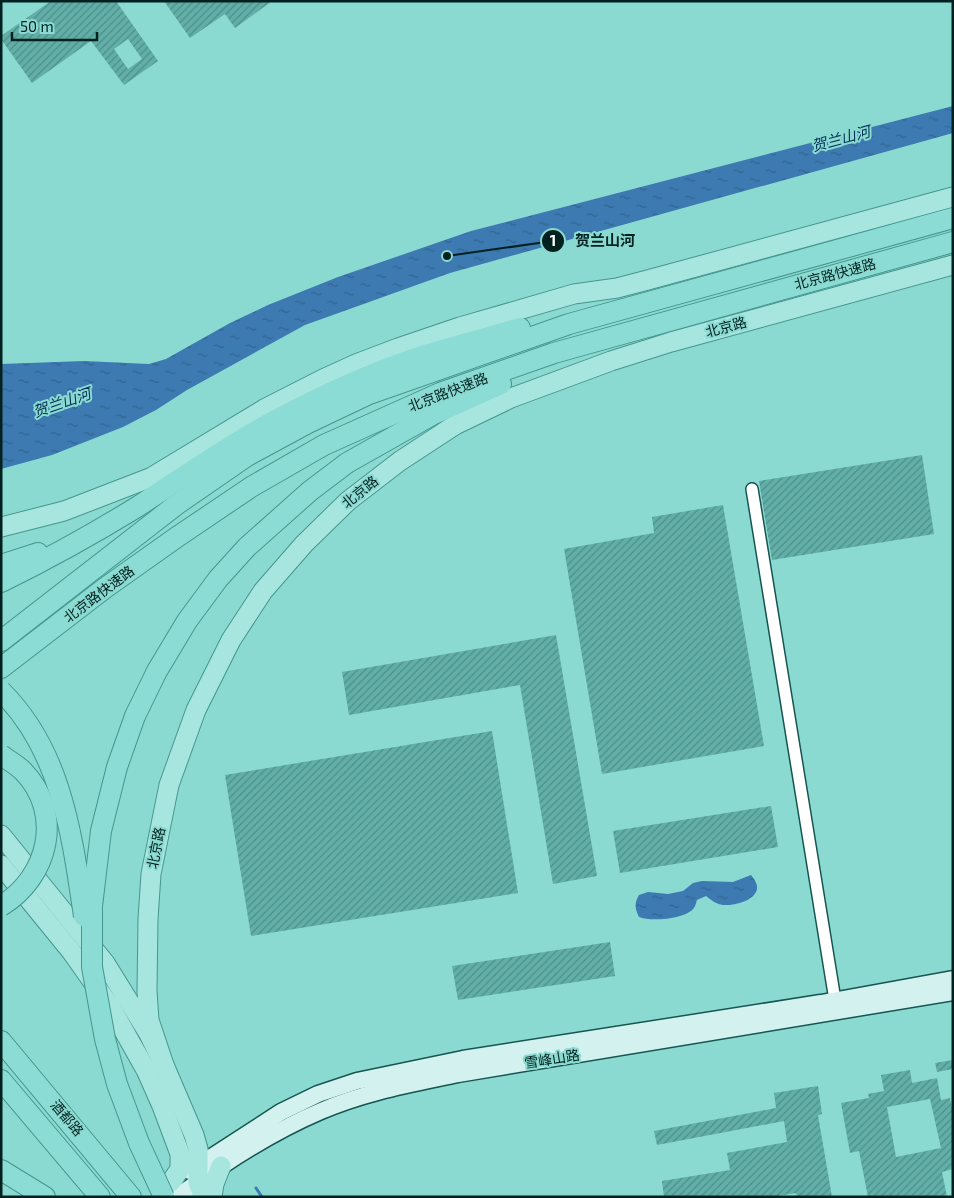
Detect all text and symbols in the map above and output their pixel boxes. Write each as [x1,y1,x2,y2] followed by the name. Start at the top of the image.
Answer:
[12,10,98,42] scale bar
[20,17,54,35] text: 50 m
[809,121,875,154] water label: 贺兰山河
[540,226,645,256] callout: 贺兰山河
[550,231,556,249] text: 1
[575,231,635,249] text: 贺兰山河
[792,254,878,293] street label: 北京路快速路
[703,313,748,340] street label: 北京路
[406,369,490,415] street label: 北京路快速路
[30,383,96,420] water label: 贺兰山河
[338,472,381,511] street label: 北京路
[60,562,137,626] street label: 北京路快速路
[143,826,168,870] street label: 北京路
[523,1046,581,1071] street label: 雪峰山路
[47,1096,87,1139] street label: 酒都路

